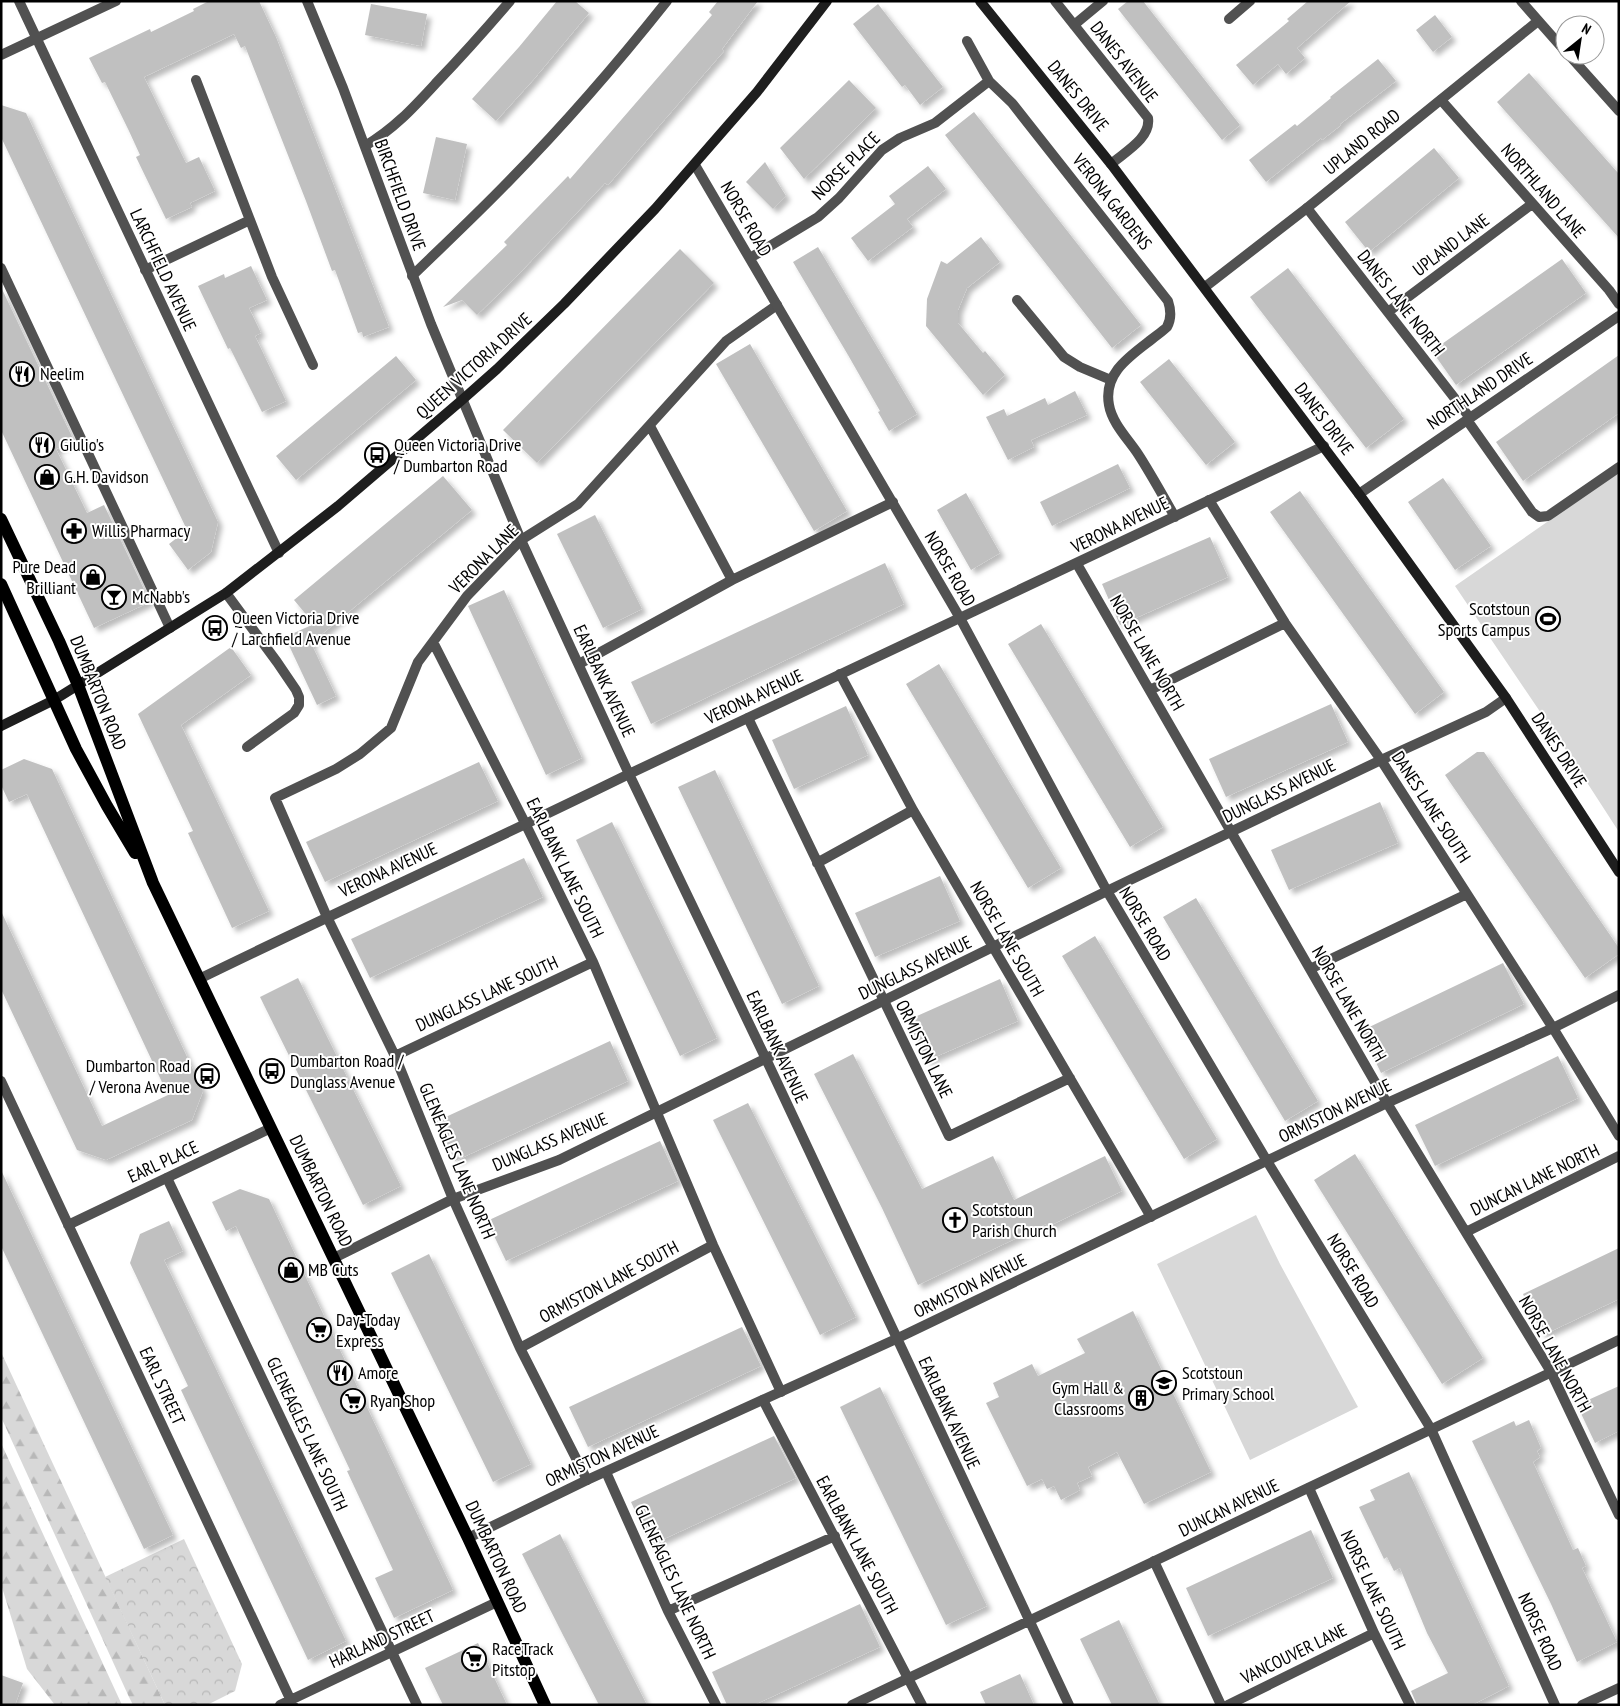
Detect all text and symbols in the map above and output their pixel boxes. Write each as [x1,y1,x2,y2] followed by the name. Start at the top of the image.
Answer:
[1555,15,1605,65] north arrow
[1086,17,1163,107] street label: DANES AVENUE
[1579,19,1594,38] text: N
[1043,55,1114,136] street label: DANES DRIVE
[1319,104,1405,180] street label: UPLAND ROAD
[807,127,885,205] street label: NORSE PLACE
[370,136,431,254] street label: BIRCHFIELD DRIVE
[1496,139,1591,243] street label: NORTHLAND LANE
[1067,148,1157,255] street label: VERONA GARDENS
[716,177,777,260] street label: NORSE ROAD
[125,205,202,335] street label: LARCHFIELD AVENUE
[1408,208,1494,281] street label: UPLAND LANE
[1353,245,1450,361] street label: DANES LANE NORTH
[411,307,536,424] street label: QUEEN VICTORIA DRIVE
[1423,347,1537,434] street label: NORTHLAND DRIVE
[9,361,35,387] restaurant icon: Neelim
[40,362,84,385] place label: Neelim
[1290,378,1359,460] street label: DANES DRIVE
[29,432,55,458] restaurant icon: Giulio's
[60,433,104,456] place label: Giulio's
[393,433,522,477] place label: Queen Victoria Drive / Dumbarton Road
[364,442,390,468] bus stop icon: Queen Victoria Drive / Dumbarton Road
[34,464,60,490] shop icon: G.H. Davidson
[64,465,149,488] place label: G.H. Davidson
[1066,491,1172,558] street label: VERONA AVENUE
[61,518,87,544] pharmacy icon: Willis Pharmacy
[92,519,191,542] place label: Willis Pharmacy
[443,519,523,599] street label: VERONA LANE
[920,527,981,610] street label: NORSE ROAD
[12,555,76,599] place label: Pure Dead Brilliant
[80,564,106,590] shop icon: Pure Dead Brilliant
[101,584,127,610] bar icon: McNabb's
[132,585,190,608] place label: McNabb's
[1105,591,1190,715] street label: NORSE LANE NORTH
[1438,597,1530,641] place label: Scotstoun Sports Campus
[231,606,360,650] place label: Queen Victoria Drive / Larchfield Avenue
[1535,606,1561,632] sports icon: Scotstoun Sports Campus
[202,615,228,641] bus stop icon: Queen Victoria Drive / Larchfield Avenue
[568,621,641,741] street label: EARLBANK AVENUE
[65,632,132,753] street label: DUMBARTON ROAD
[700,664,807,730] street label: VERONA AVENUE
[1527,708,1592,792] street label: DANES DRIVE
[1387,747,1476,867] street label: DANES LANE SOUTH
[1219,753,1339,828] street label: DUNGLASS AVENUE
[522,794,609,942] street label: EARLBANK LANE SOUTH
[334,837,441,903] street label: VERONA AVENUE
[965,877,1050,1001] street label: NORSE LANE SOUTH
[1114,882,1177,965] street label: NORSE ROAD
[855,930,975,1005] street label: DUNGLASS AVENUE
[1307,942,1392,1066] street label: NORSE LANE NORTH
[412,950,562,1037] street label: DUNGLASS LANE SOUTH
[741,987,814,1107] street label: EARLBANK AVENUE
[891,996,958,1102] street label: ORMISTON LANE
[290,1049,404,1093] place label: Dumbarton Road / Dunglass Avenue
[86,1054,190,1098] place label: Dumbarton Road / Verona Avenue
[259,1058,285,1084] bus stop icon: Dumbarton Road / Dunglass Avenue
[194,1063,220,1089] bus stop icon: Dumbarton Road / Verona Avenue
[1275,1073,1395,1148] street label: ORMISTON AVENUE
[414,1079,501,1242] street label: GLENEAGLES LANE NORTH
[489,1107,611,1176] street label: DUNGLASS AVENUE
[284,1131,358,1250] street label: DUMBARTON ROAD
[124,1135,202,1188] street label: EARL PLACE
[1467,1138,1603,1221] street label: DUNCAN LANE NORTH
[972,1198,1057,1242] place label: Scotstoun Parish Church
[942,1207,968,1233] church icon: Scotstoun Parish Church
[1322,1229,1385,1312] street label: NORSE ROAD
[535,1235,682,1328] street label: ORMISTON LANE SOUTH
[910,1248,1030,1323] street label: ORMISTON AVENUE
[278,1257,304,1283] shop icon: MB Cuts
[308,1258,359,1281] place label: MB Cuts
[1514,1291,1597,1416] street label: NORSE LANE NORTH
[336,1308,400,1352] place label: Day-Today Express
[306,1317,332,1343] supermarket icon: Day-Today Express
[134,1343,191,1428] street label: EARL STREET
[262,1353,353,1514] street label: GLENEAGLES LANE SOUTH
[913,1353,986,1473] street label: EARLBANK AVENUE
[327,1360,353,1386] restaurant icon: Amore
[358,1361,398,1384] place label: Amore
[1182,1361,1275,1405] place label: Scotstoun Primary School
[1151,1370,1177,1396] school or university icon: Scotstoun Primary School
[1052,1376,1124,1420] place label: Gym Hall & Classrooms
[1128,1385,1154,1411] building icon: Gym Hall & Classrooms
[340,1388,366,1414] supermarket icon: Ryan Shop
[370,1389,435,1412] place label: Ryan Shop
[541,1419,662,1492] street label: ORMISTON AVENUE
[811,1472,904,1618] street label: EARLBANK LANE SOUTH
[1175,1473,1283,1542] street label: DUNCAN AVENUE
[460,1497,533,1617] street label: DUMBARTON ROAD
[630,1501,721,1663] street label: GLENEAGLES LANE NORTH
[1336,1526,1411,1653] street label: NORSE LANE SOUTH
[1513,1589,1568,1674] street label: NORSE ROAD
[325,1604,438,1673] street label: HARLAND STREET
[1236,1618,1350,1690] street label: VANCOUVER LANE
[492,1637,553,1681] place label: RaceTrack Pitstop
[461,1646,487,1672] supermarket icon: RaceTrack Pitstop

